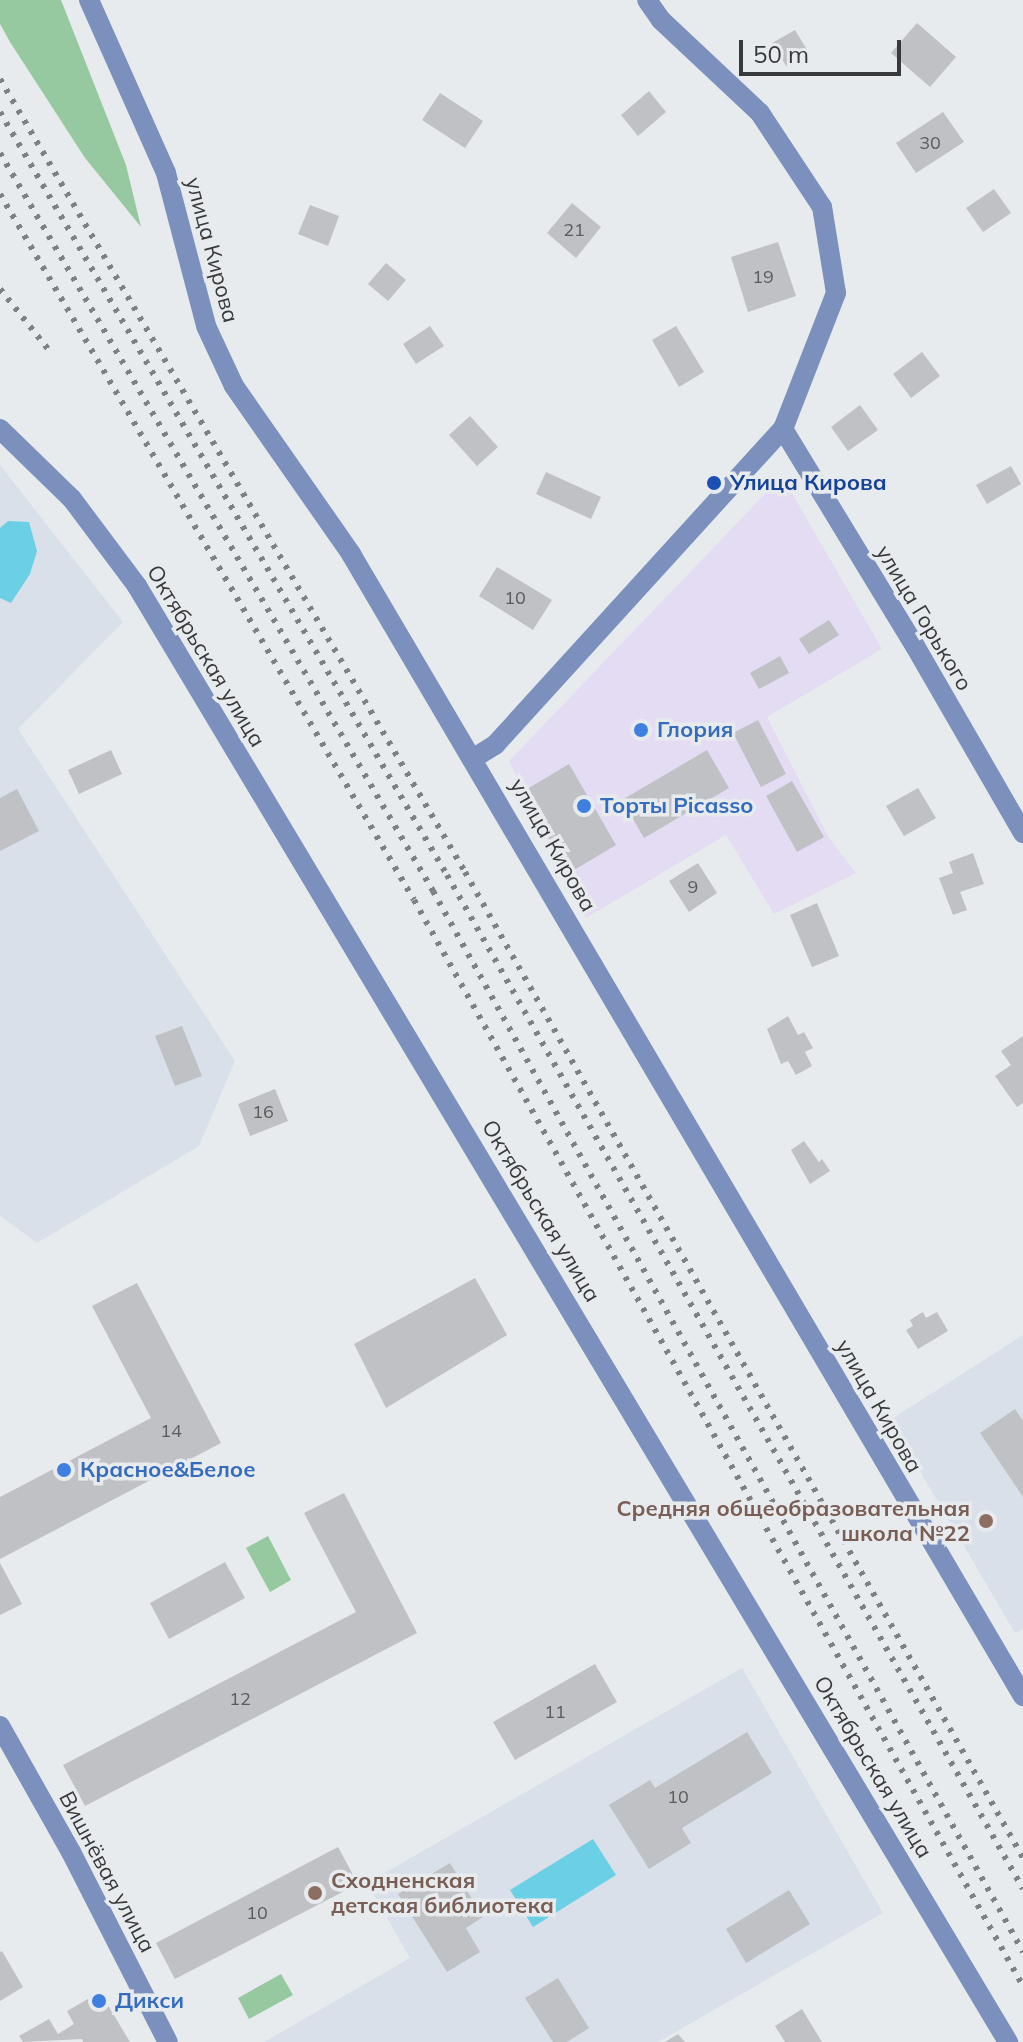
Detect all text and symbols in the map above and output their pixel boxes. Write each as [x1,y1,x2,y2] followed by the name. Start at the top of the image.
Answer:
[743,24,905,74] scale bar
[753,39,809,69] text: 50 m
[919,132,941,154] house number: 30
[180,174,244,326] street label: улица Кирова
[563,219,585,241] house number: 21
[752,266,774,288] house number: 19
[730,470,887,496] place label: Улица Кирова
[705,474,723,492] marker: Улица Кирова
[870,541,978,695] street label: улица Горького
[141,560,271,752] street label: Октябрьская улица
[504,587,526,609] house number: 10
[657,717,733,743] place label: Глория
[632,721,650,739] marker: Глория
[504,774,602,916] street label: улица Кирова
[600,793,753,819] place label: Торты Picasso
[575,797,593,815] marker: Торты Picasso
[688,876,698,898] house number: 9
[252,1101,274,1123] house number: 16
[476,1115,606,1307] street label: Октябрьская улица
[830,1335,928,1477] street label: улица Кирова
[160,1420,182,1442] house number: 14
[80,1457,256,1483] place label: Красное&Белое
[55,1461,73,1479] marker: Красное&Белое
[617,1495,970,1546] place label: Средняя общеобразовательная школа №22
[977,1512,995,1530] marker: Средняя общеобразовательная школа №22
[808,1671,938,1863] street label: Октябрьская улица
[229,1688,251,1710] house number: 12
[544,1701,566,1723] house number: 11
[667,1786,689,1808] house number: 10
[53,1787,161,1957] street label: Вишнёвая улица
[331,1867,554,1918] place label: Сходненская детская библиотека
[306,1884,324,1902] marker: Сходненская детская библиотека
[246,1902,268,1924] house number: 10
[115,1988,184,2014] place label: Дикси
[90,1992,108,2010] marker: Дикси

